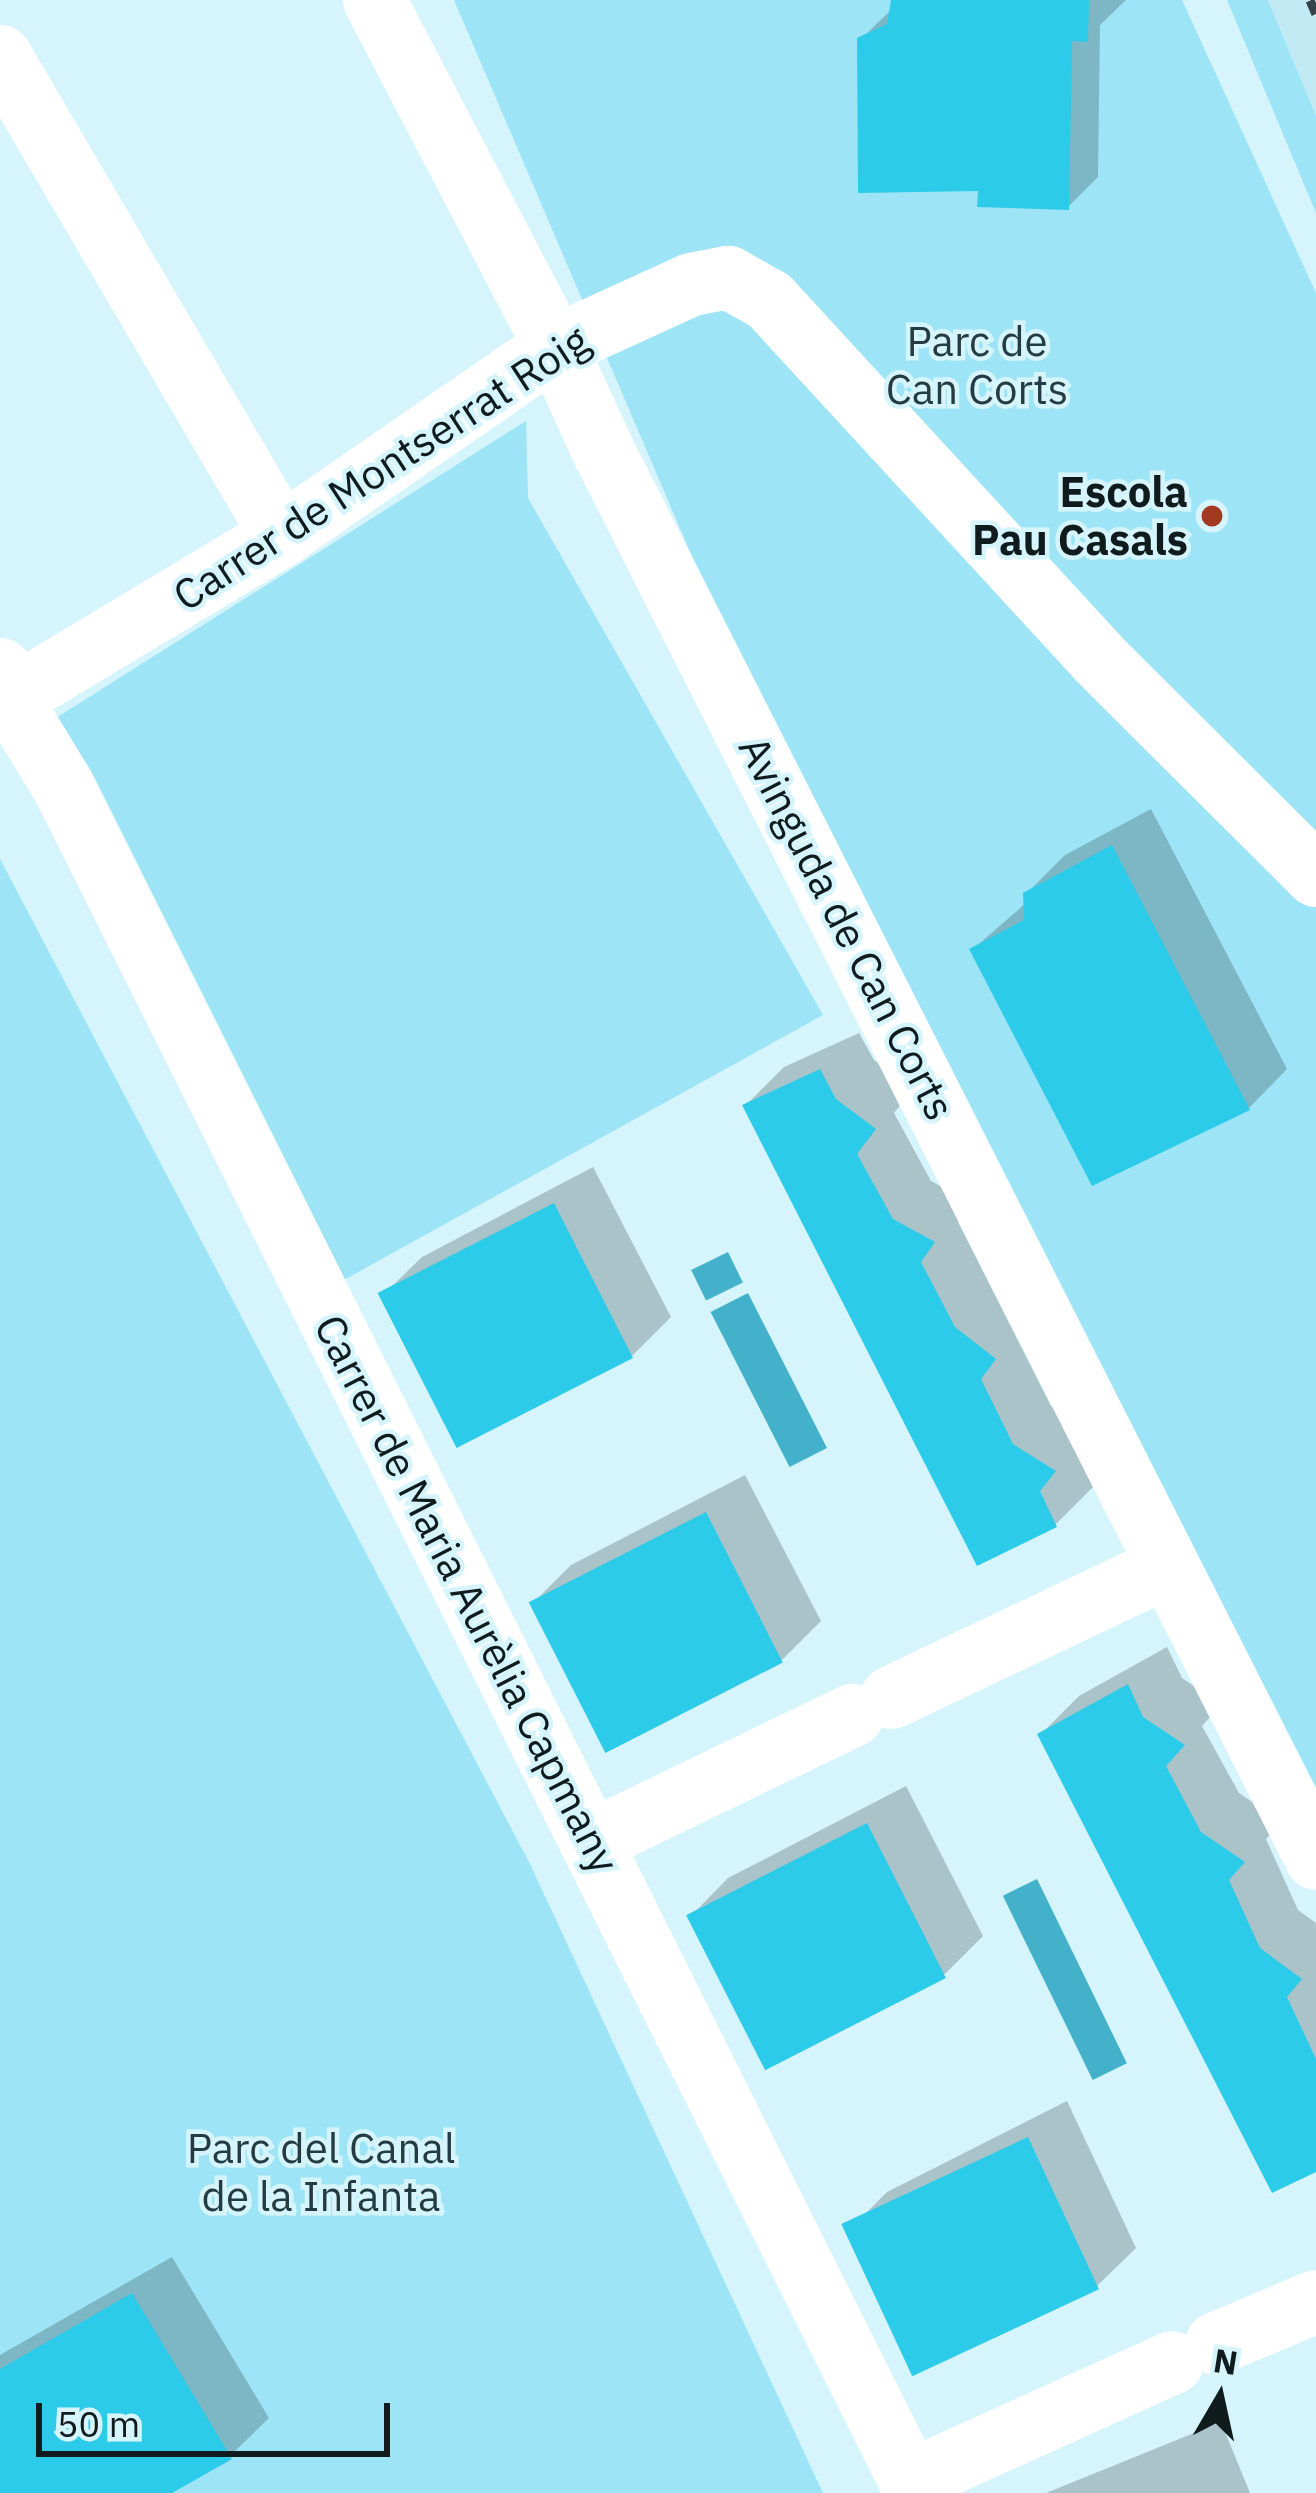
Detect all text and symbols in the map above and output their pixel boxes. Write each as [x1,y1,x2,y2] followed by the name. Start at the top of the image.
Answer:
[164,315,598,621] street label: Carrer de Montserrat Roig
[886,316,1068,415] park label: Parc de Can Corts
[972,467,1188,566] place label: Escola Pau Casals
[1199,503,1225,529] marker: Escola Pau Casals
[728,728,966,1128] street label: Avinguda de Can Corts
[304,1307,630,1881] street label: Carrer de Maria Aurèlia Capmany
[187,2123,455,2222] park label: Parc del Canal de la Infanta
[1160,2337,1280,2457] north arrow
[1211,2338,1241,2384] text: N
[42,2379,396,2453] scale bar
[57,2400,140,2447] text: 50 m

